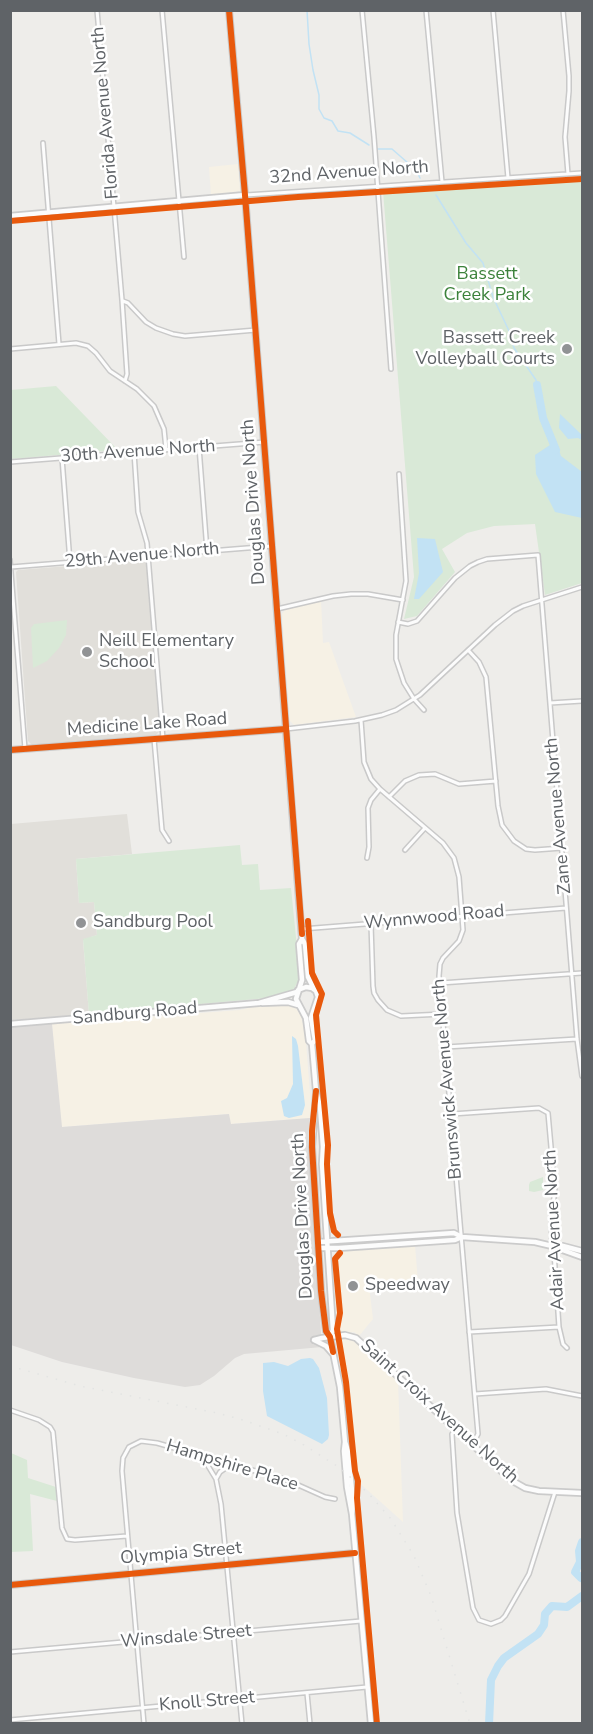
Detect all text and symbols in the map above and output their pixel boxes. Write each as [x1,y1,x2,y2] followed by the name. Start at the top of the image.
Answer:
[88,26,124,200] street label: Florida Avenue North
[269,157,429,189] street label: 32nd Avenue North
[443,264,531,306] park label: Bassett Creek Park
[416,328,555,370] place label: Bassett Creek Volleyball Courts
[560,342,574,356] marker: Bassett Creek Volleyball Courts
[237,418,271,586] street label: Douglas Drive North
[60,436,216,468] street label: 30th Avenue North
[64,538,220,574] street label: 29th Avenue North
[99,631,234,674] place label: Neill Elementary School
[80,645,94,659] marker: Neill Elementary School
[66,709,228,741] street label: Medicine Lake Road
[541,737,577,895] street label: Zane Avenue North
[363,901,505,935] street label: Wynnwood Road
[93,912,213,934] place label: Sandburg Pool
[74,916,88,930] marker: Sandburg Pool
[428,978,468,1180] street label: Brunswick Avenue North
[72,998,198,1030] street label: Sandburg Road
[288,1132,318,1300] street label: Douglas Drive North
[540,1149,570,1311] street label: Adair Avenue North
[365,1275,450,1297] place label: Speedway
[346,1279,360,1293] marker: Speedway
[355,1335,523,1489] street label: Saint Croix Avenue North
[163,1436,301,1496] street label: Hampshire Place
[120,1538,242,1570] street label: Olympia Street
[120,1621,252,1653] street label: Winsdale Street
[158,1687,256,1717] street label: Knoll Street

